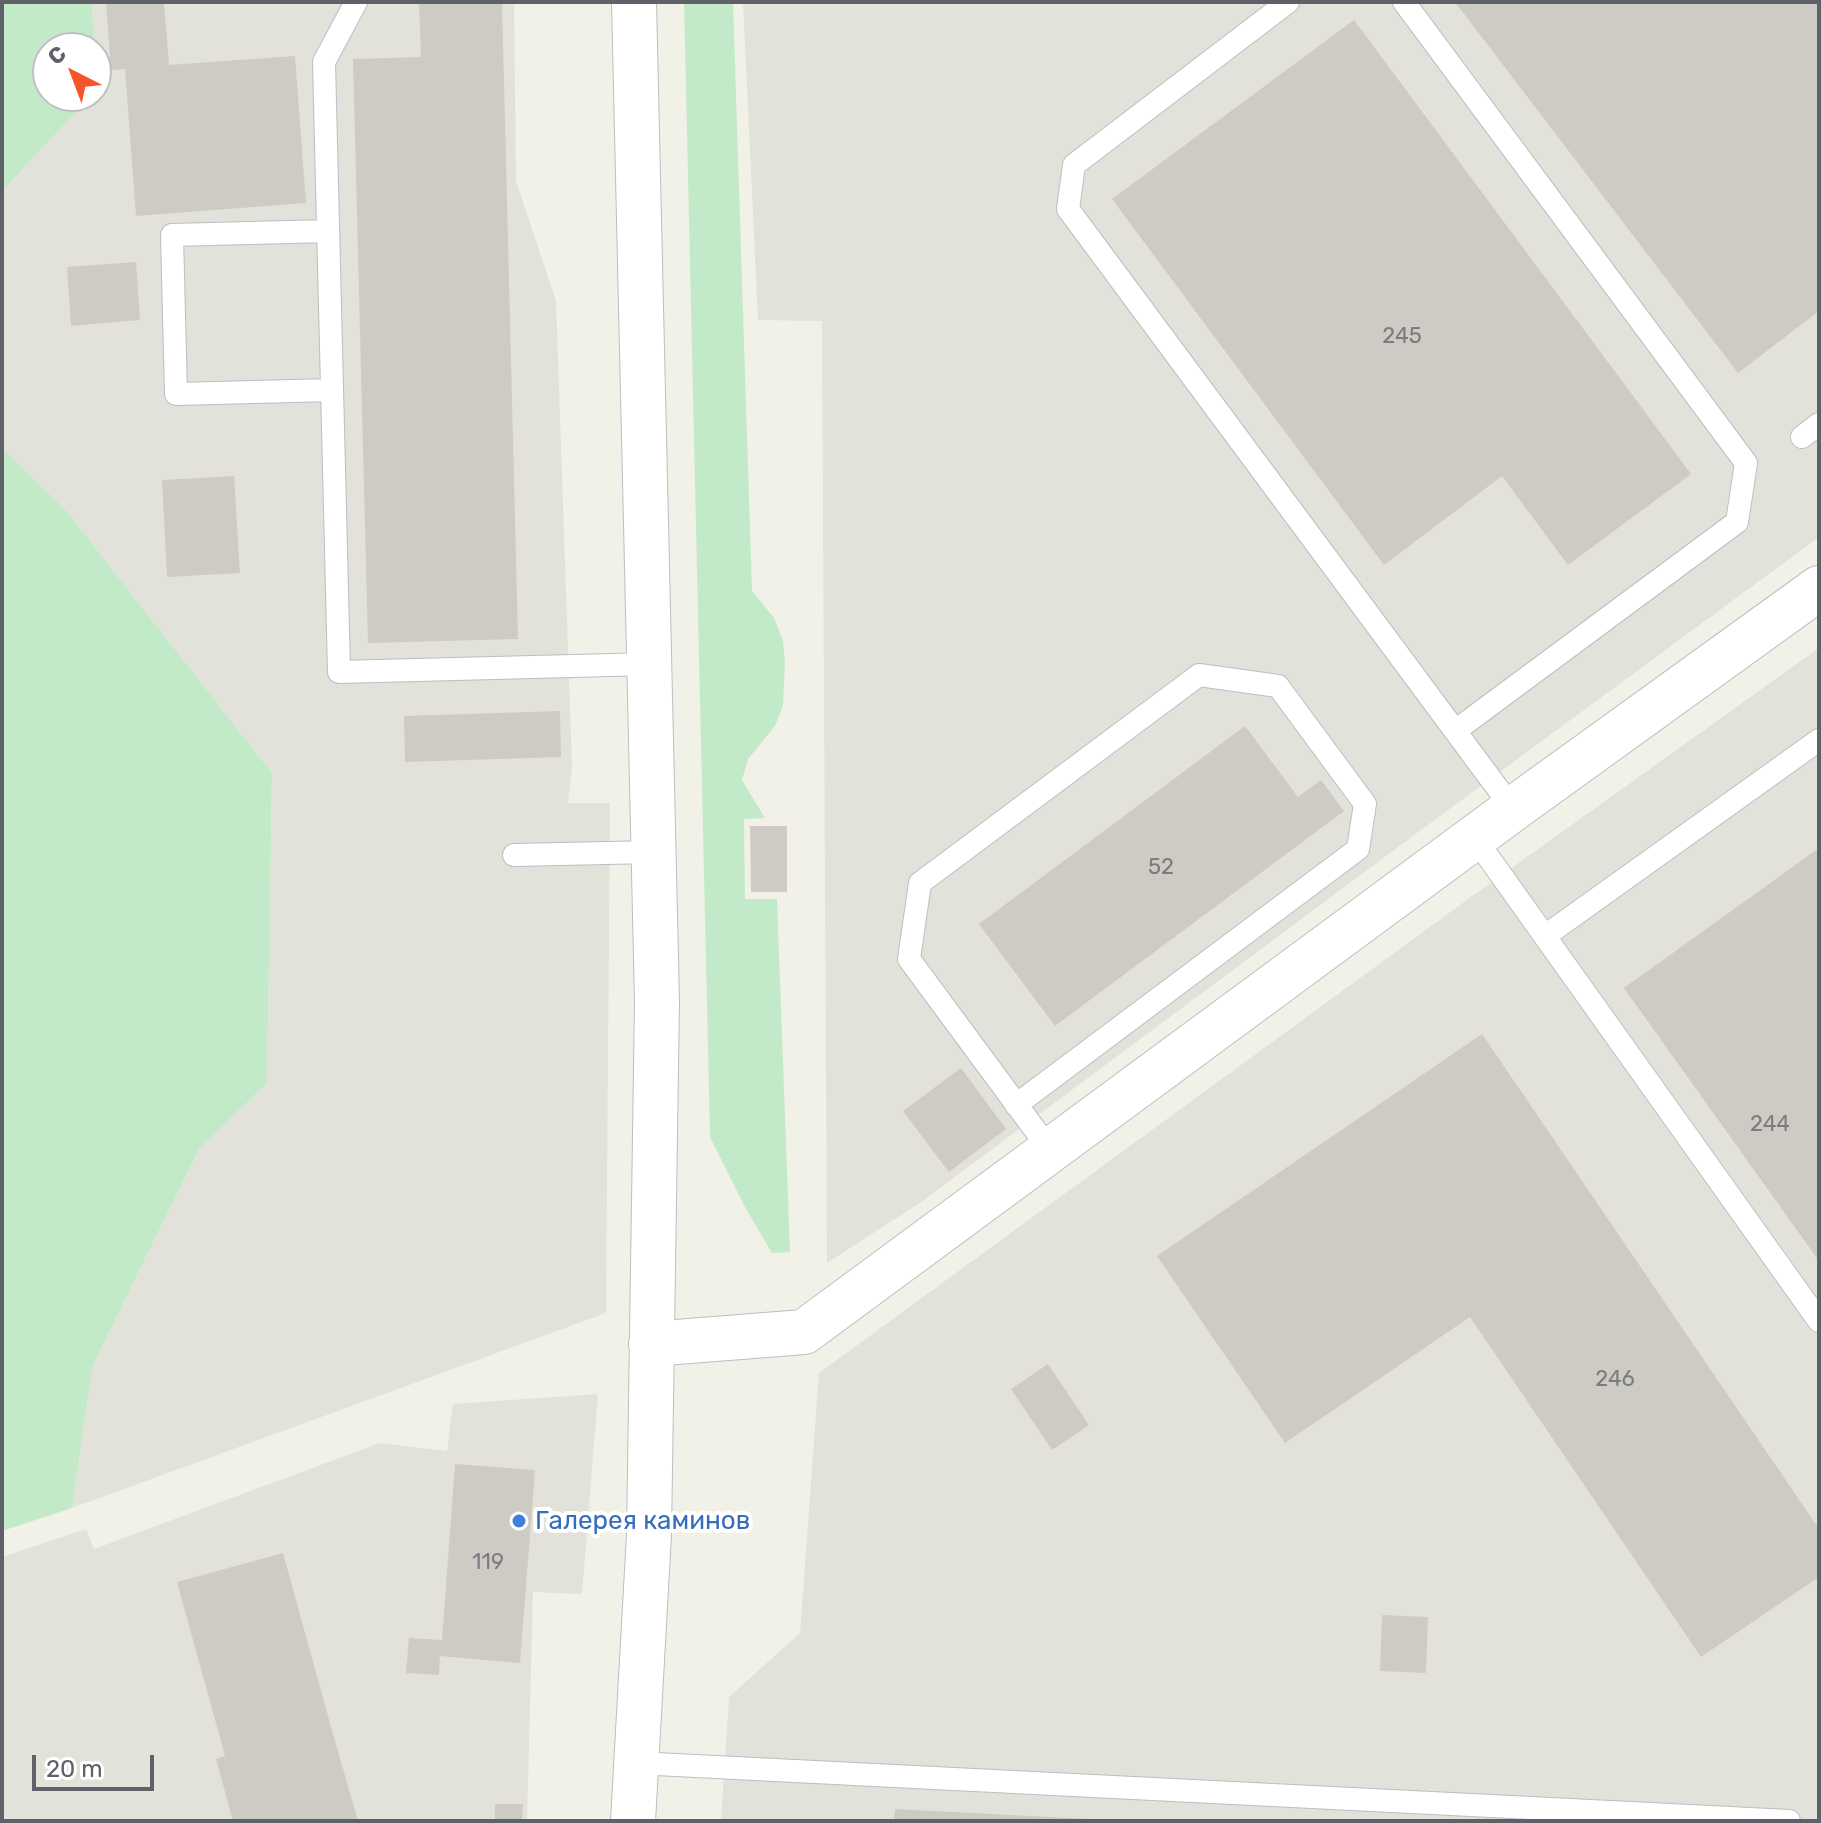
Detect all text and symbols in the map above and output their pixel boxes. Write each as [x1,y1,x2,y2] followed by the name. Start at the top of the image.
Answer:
[32,32,112,112] north arrow
[42,40,72,70] text: С
[1382,324,1422,350] house number: 245
[1148,855,1174,881] house number: 52
[1750,1112,1790,1138] house number: 244
[1595,1367,1635,1393] house number: 246
[535,1505,750,1537] place label: Галерея каминов
[510,1512,528,1530] marker: Галерея каминов
[472,1550,504,1576] house number: 119
[36,1739,158,1789] scale bar
[46,1755,103,1783] text: 20 m

